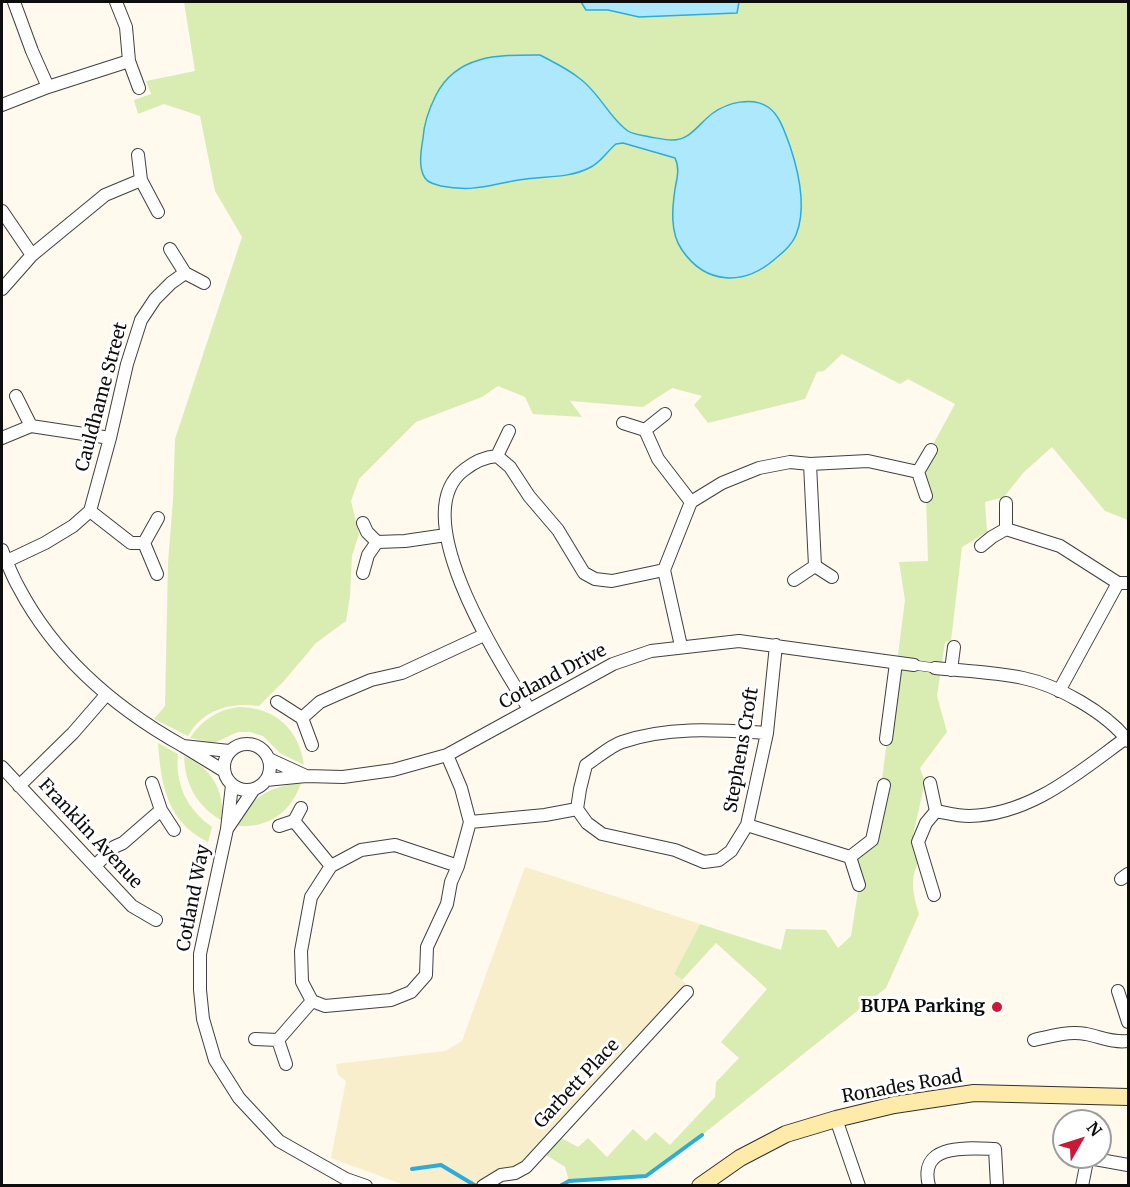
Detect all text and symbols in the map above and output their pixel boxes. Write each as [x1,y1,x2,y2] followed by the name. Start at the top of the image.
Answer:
[72,320,132,474] street label: Cauldhame Street
[496,640,610,714] street label: Cotland Drive
[720,685,764,815] street label: Stephens Croft
[34,775,146,893] street label: Franklin Avenue
[173,843,215,953] street label: Cotland Way
[861,996,985,1018] place label: BUPA Parking
[990,1000,1004,1014] marker: BUPA Parking
[530,1035,624,1133] street label: Garbett Place
[840,1066,964,1108] street label: Ronades Road
[1052,1109,1112,1169] north arrow
[1083,1118,1106,1140] text: N

